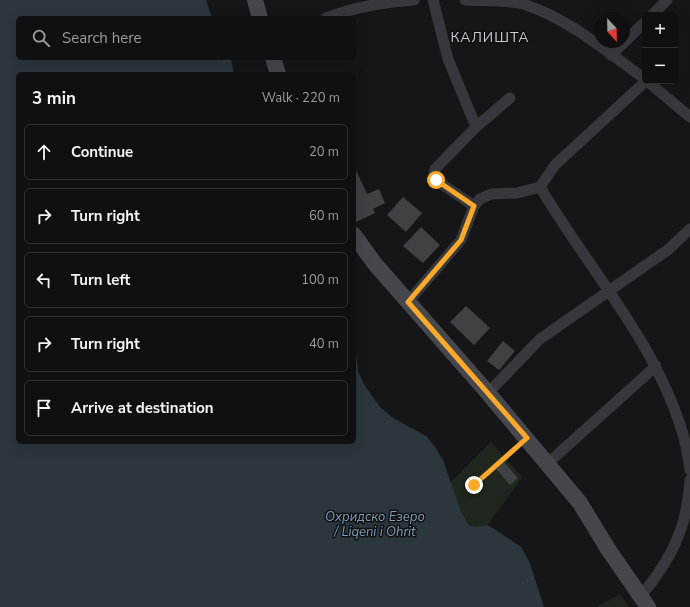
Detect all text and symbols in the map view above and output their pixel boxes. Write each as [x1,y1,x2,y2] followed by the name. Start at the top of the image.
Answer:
[594,12,630,48] north arrow
[642,12,678,84] map controls
[642,12,678,48] button: +
[16,16,356,60] search box
[30,27,52,49] icon: search
[62,28,142,48] text: Search here
[451,28,529,47] district label: КАЛИШТА
[642,48,678,84] button: −
[32,87,76,110] text: 3 min
[262,89,340,107] text: Walk · 220 m
[33,141,55,163] icon: ahead
[71,142,133,162] text: Continue
[309,143,339,161] text: 20 m
[427,171,445,189] route start
[33,205,55,227] icon: right
[71,206,140,226] text: Turn right
[309,207,339,225] text: 60 m
[33,269,55,291] icon: left
[71,270,130,290] text: Turn left
[301,271,339,289] text: 100 m
[33,333,55,355] icon: right
[71,334,140,354] text: Turn right
[309,335,339,353] text: 40 m
[33,397,55,419] icon: arrive
[71,398,214,418] text: Arrive at destination
[465,476,483,494] route end
[325,508,425,541] water label: Охридско Езеро / Liqeni i Ohrit

